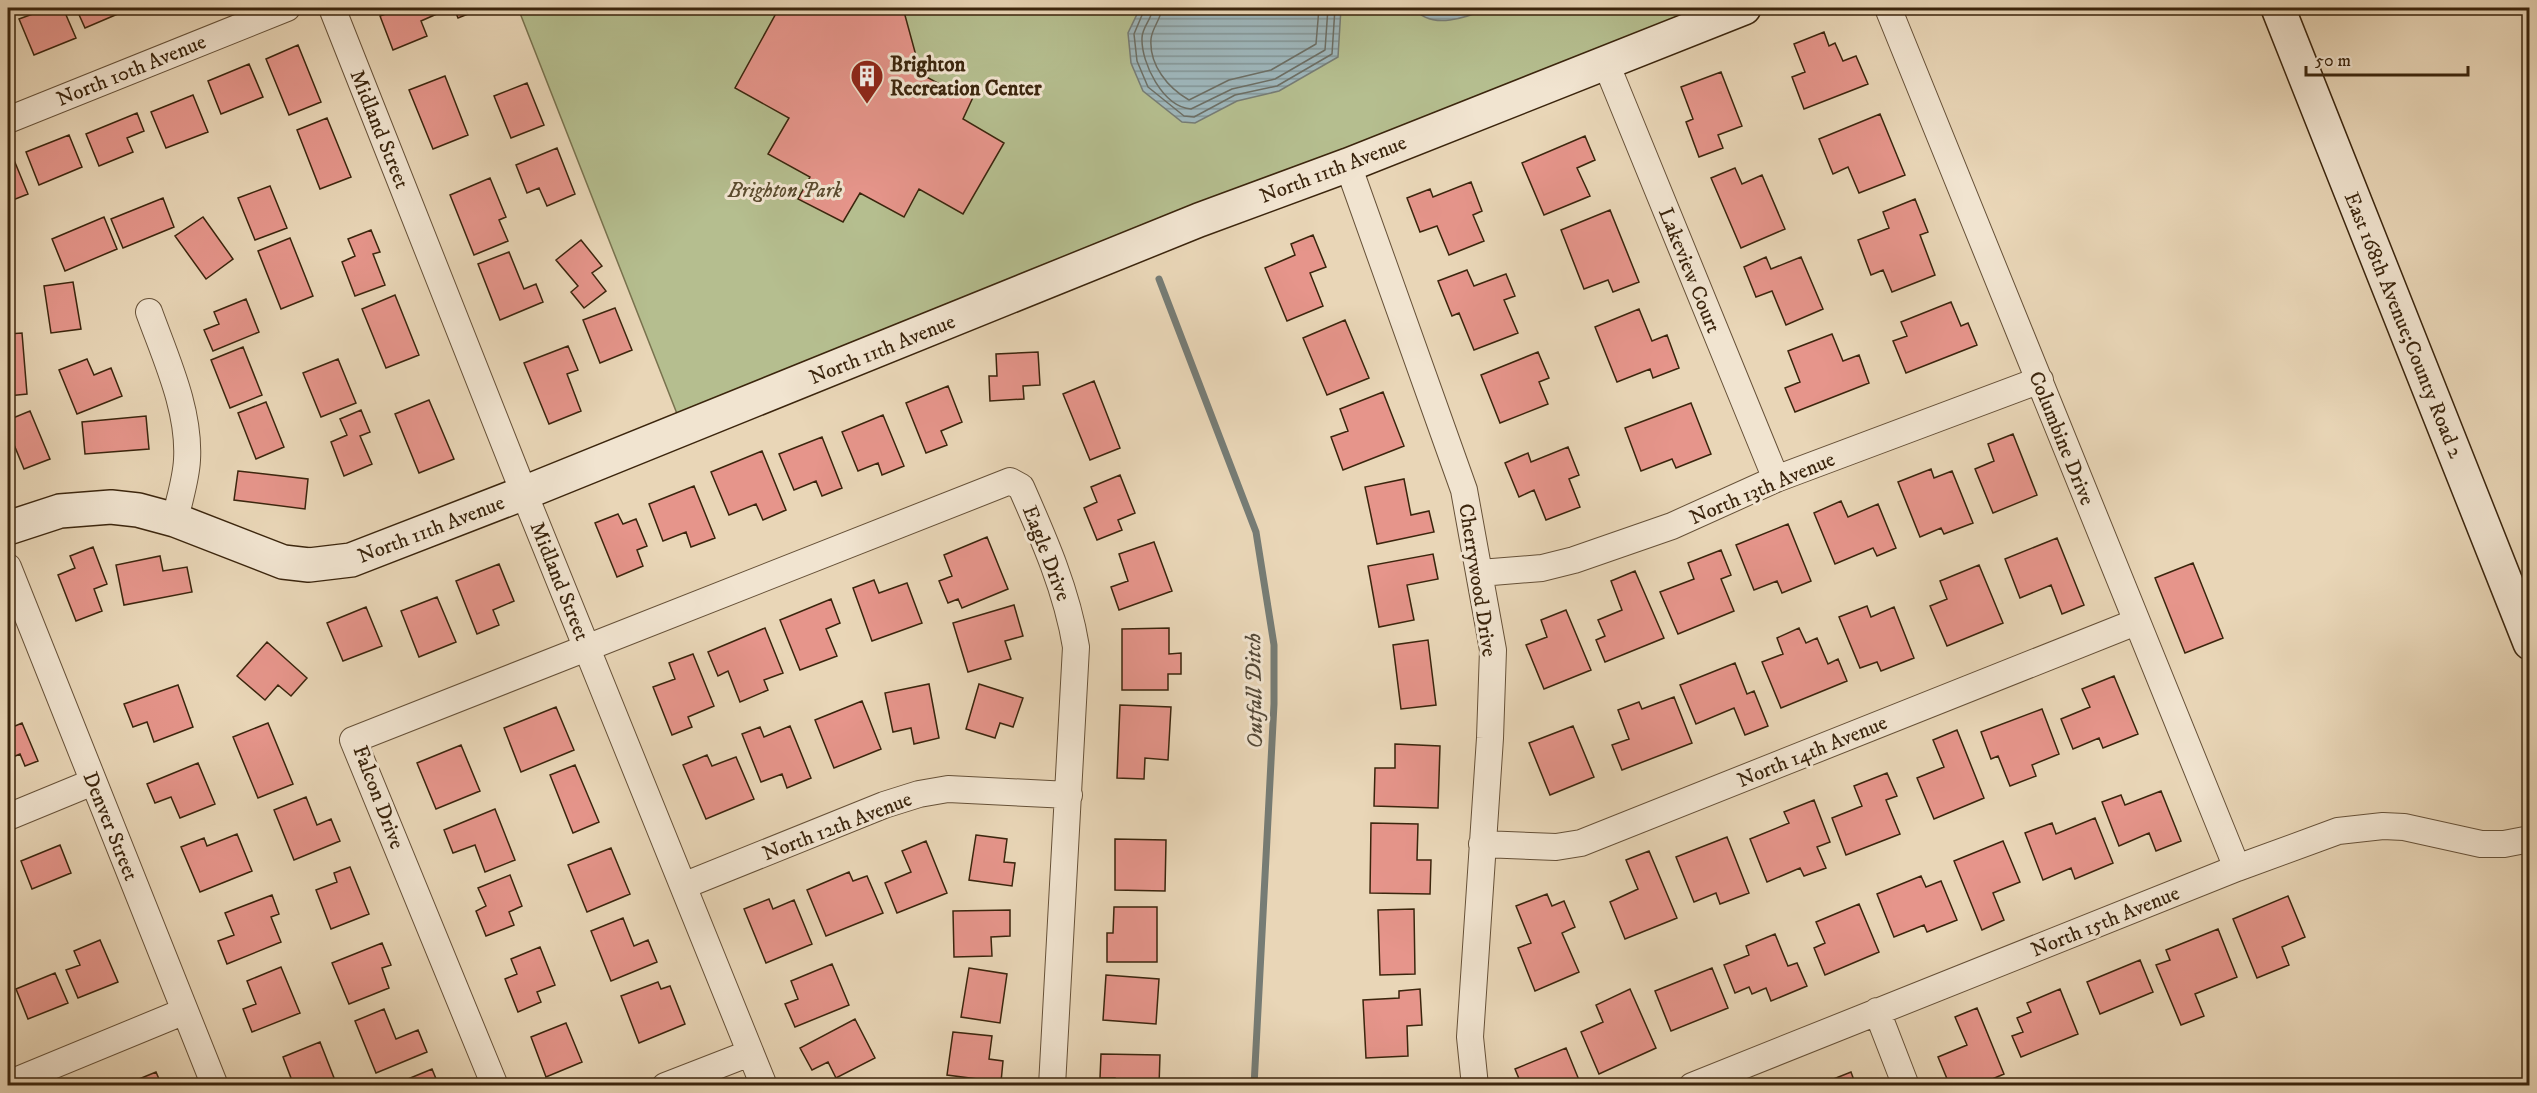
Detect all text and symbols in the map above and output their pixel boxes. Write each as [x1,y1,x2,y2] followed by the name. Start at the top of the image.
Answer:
[53,29,210,113] street label: North 10th Avenue
[2306,39,2468,77] scale bar
[2315,50,2351,72] text: 50 m
[890,52,1043,102] place label: Brighton Recreation Center
[849,58,885,105] building icon: Brighton Recreation Center
[343,66,415,193] street label: Midland Street
[1256,130,1411,210] street label: North 11th Avenue
[727,178,842,204] park label: Brighton Park
[2338,188,2469,463] street label: East 168th Avenue;County Road 2
[1652,204,1726,337] street label: Lakeview Court
[806,309,959,391] street label: North 11th Avenue
[2022,368,2100,509] street label: Columbine Drive
[1686,446,1839,531] street label: North 13th Avenue
[354,490,509,570] street label: North 11th Avenue
[1016,502,1076,605] street label: Eagle Drive
[1452,502,1502,659] street label: Cherrywood Drive
[523,518,595,645] street label: Midland Street
[1240,633,1269,749] water label: Outfall Ditch
[1734,710,1892,794] street label: North 14th Avenue
[346,742,410,853] street label: Falcon Drive
[76,768,144,885] street label: Denver Street
[759,786,916,867] street label: North 12th Avenue
[2027,880,2184,964] street label: North 15th Avenue

